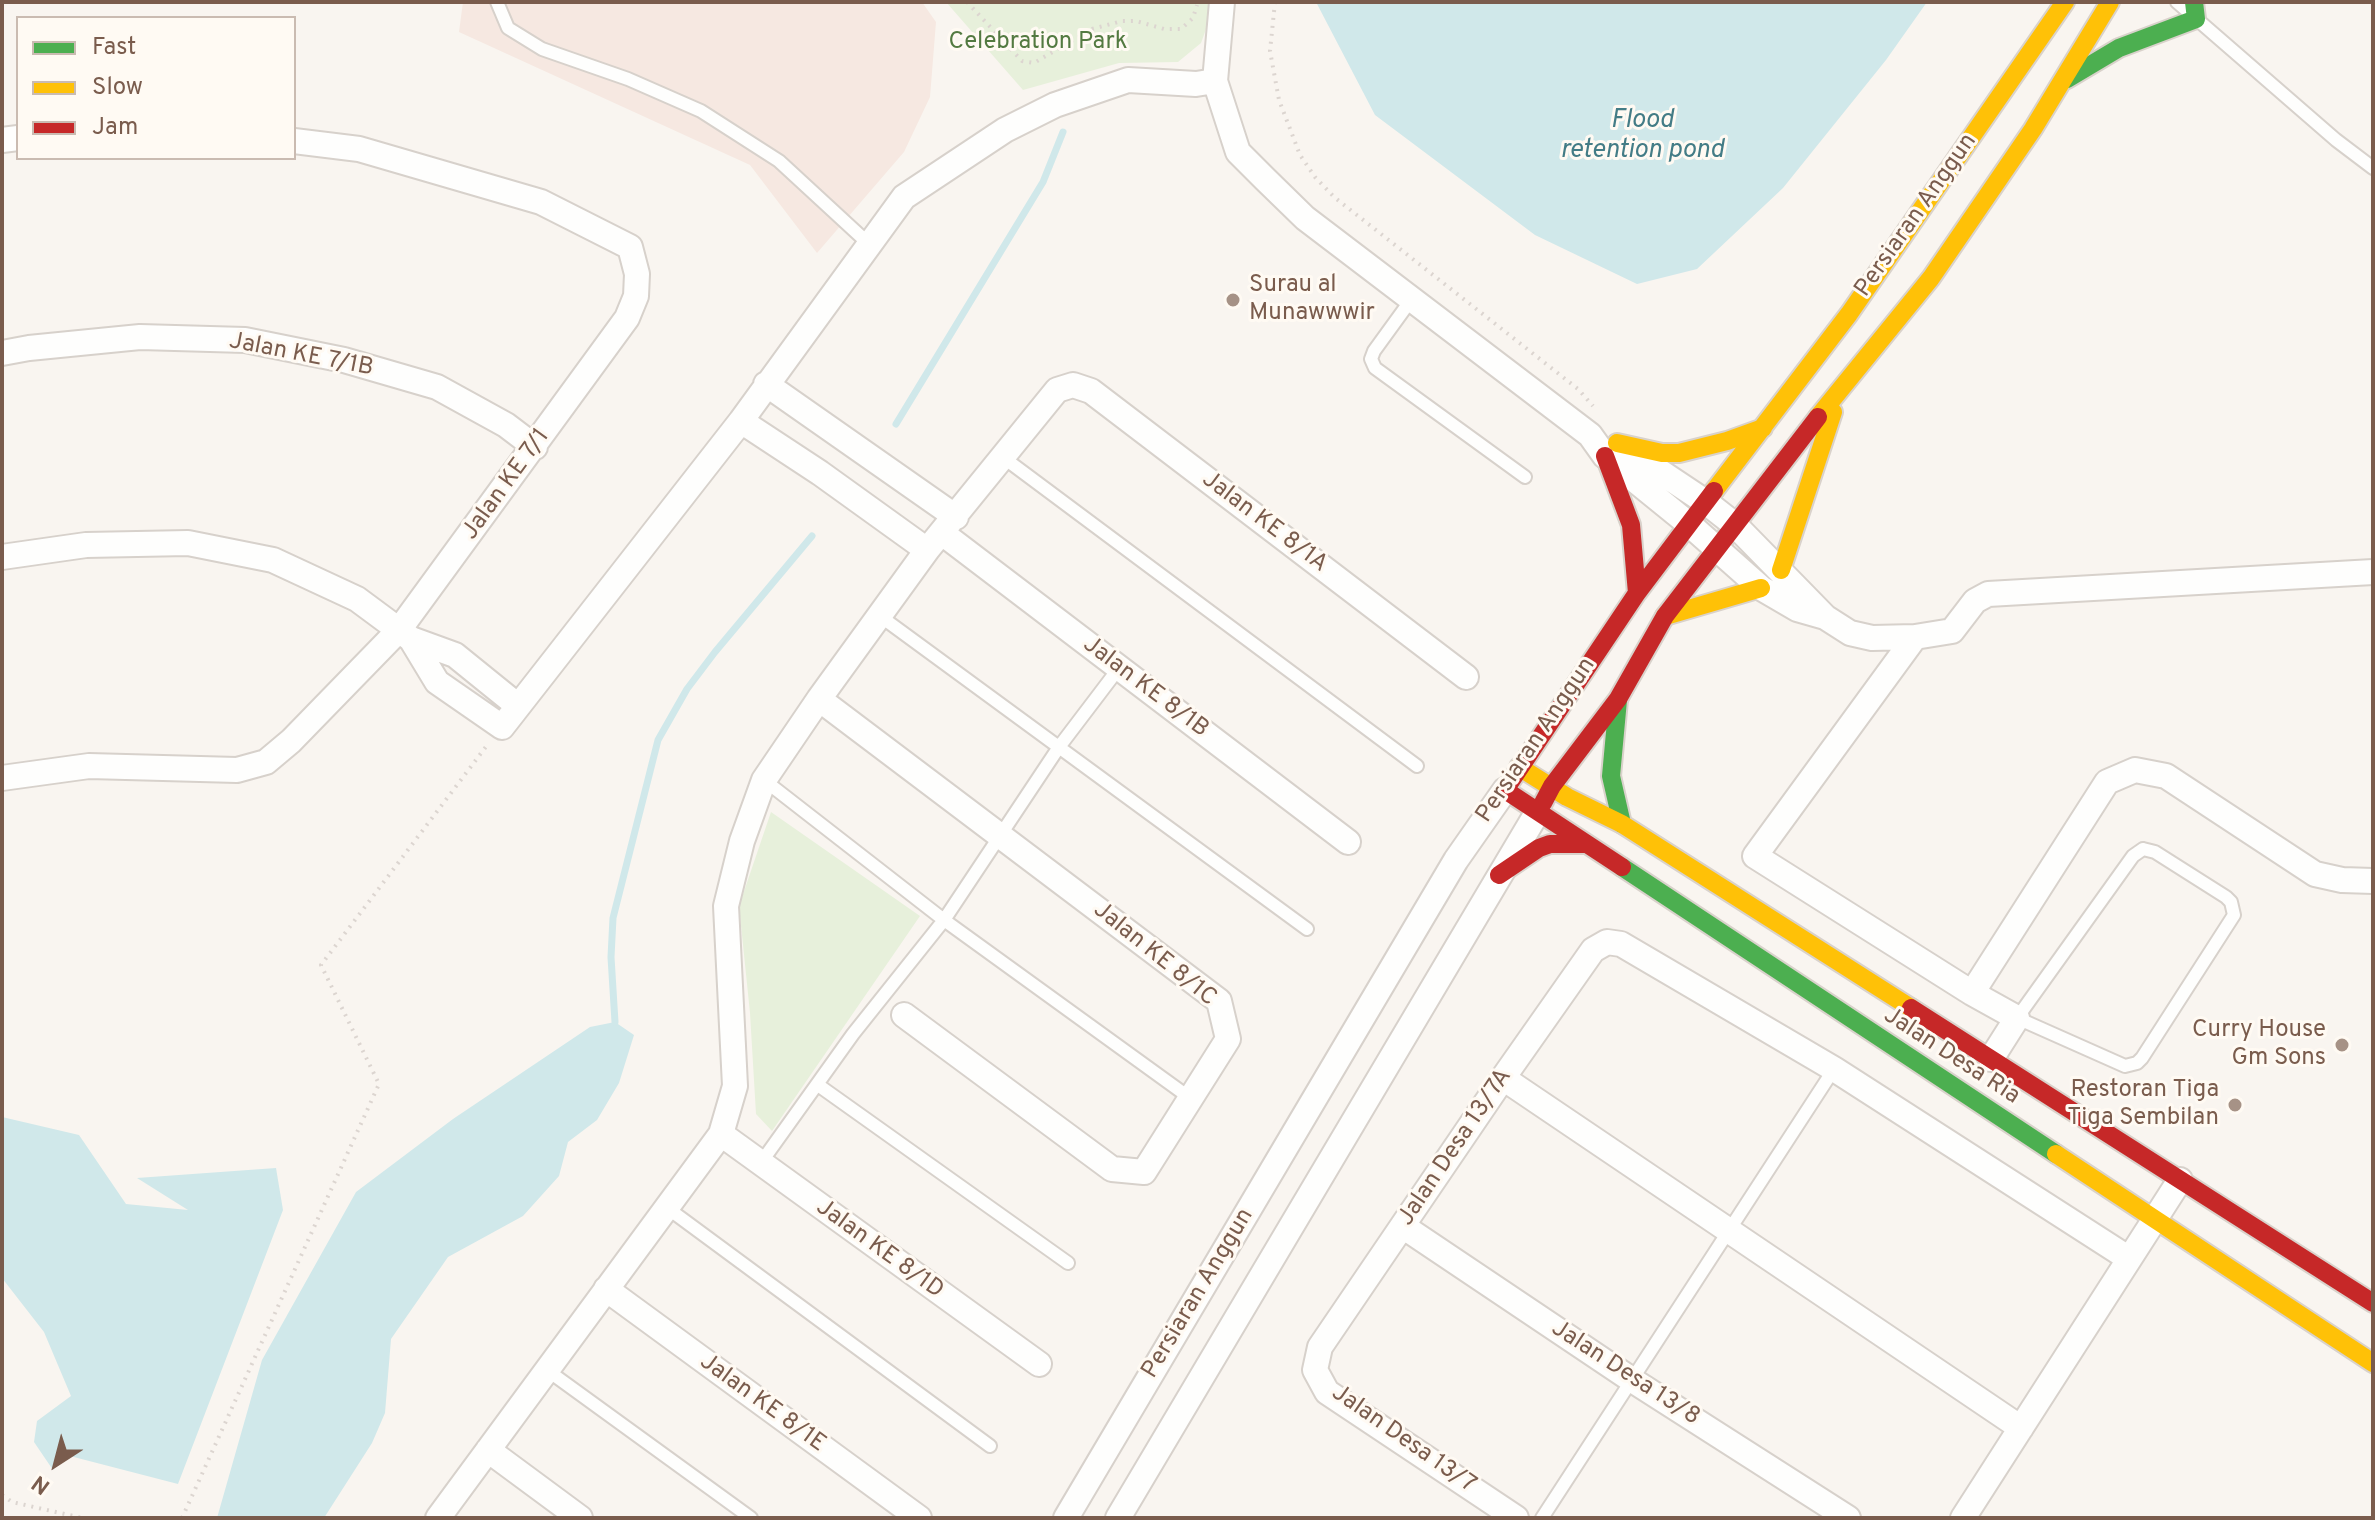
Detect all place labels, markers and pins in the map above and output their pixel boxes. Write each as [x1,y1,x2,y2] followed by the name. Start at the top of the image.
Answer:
[1249,272,1375,328] place label: Surau al Munawwwir
[1224,291,1242,309] marker: Surau al Munawwwir
[2192,1017,2326,1073] place label: Curry House Gm Sons
[2333,1036,2351,1054] marker: Curry House Gm Sons
[2067,1077,2219,1133] place label: Restoran Tiga Tiga Sembilan
[2226,1096,2244,1114] marker: Restoran Tiga Tiga Sembilan

